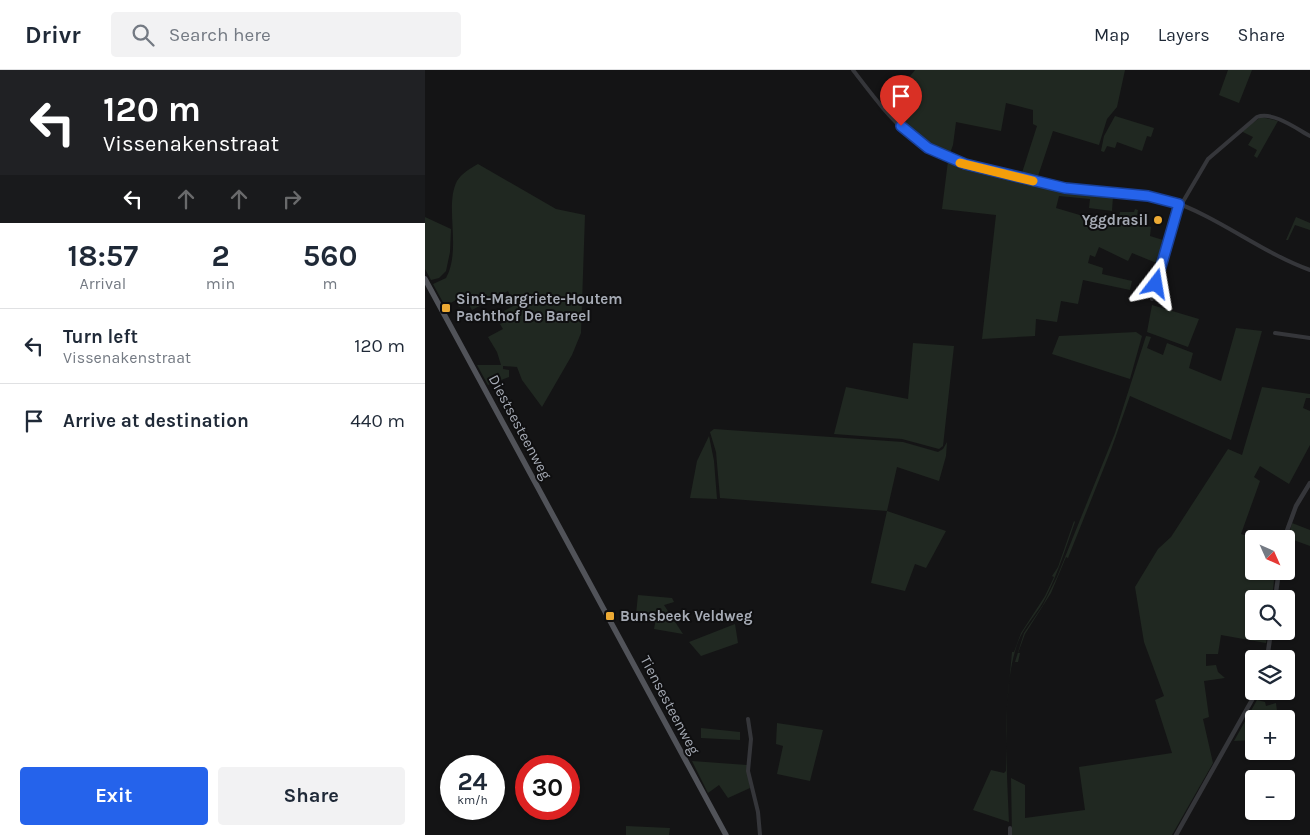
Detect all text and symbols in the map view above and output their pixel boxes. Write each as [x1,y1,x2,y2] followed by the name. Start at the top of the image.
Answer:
[111,12,461,57] search box
[25,21,81,49] text: Drivr
[129,21,157,49] icon: search
[169,24,271,46] text: Search here
[1094,24,1130,46] text: Map
[1158,24,1210,46] text: Layers
[1238,24,1285,46] text: Share
[880,75,922,126] pin
[887,82,915,110] icon: arrive
[103,89,201,130] text: 120 m
[20,90,85,155] icon: left
[103,131,279,157] text: Vissenakenstraat
[119,185,147,213] icon: left
[172,185,200,213] icon: ahead
[225,185,253,213] icon: ahead
[278,185,306,213] icon: right
[1082,211,1148,229] place label: Yggdrasil
[1152,214,1164,226] marker: Yggdrasil
[68,238,138,274] text: 18:57
[211,238,230,274] text: 2
[303,238,357,274] text: 560
[1129,257,1181,309] position arrow
[79,274,126,293] text: Arrival
[206,274,235,293] text: min
[323,274,338,293] text: m
[456,290,623,325] place label: Sint-Margriete-Houtem Pachthof De Bareel
[440,302,452,314] marker: Sint-Margriete-Houtem Pachthof De Bareel
[63,326,138,348] text: Turn left
[20,332,48,360] icon: left
[354,335,405,357] text: 120 m
[63,348,191,367] text: Vissenakenstraat
[485,371,555,483] street label: Diestsesteenweg
[20,407,48,435] icon: arrive
[63,410,249,432] text: Arrive at destination
[350,410,405,432] text: 440 m
[1245,530,1295,580] north arrow
[1245,530,1295,820] map controls
[1245,590,1295,640] button: search
[620,607,753,625] place label: Bunsbeek Veldweg
[604,610,616,622] marker: Bunsbeek Veldweg
[1245,650,1295,700] button: layers
[636,653,704,758] street label: Tiensesteenweg
[1245,710,1295,760] button: +
[515,755,580,820] speed limit sign: 30
[20,767,208,825] button: Exit
[218,767,405,825] button: Share
[457,767,488,796] text: 24
[1245,770,1295,820] button: −
[457,793,488,807] text: km/h

